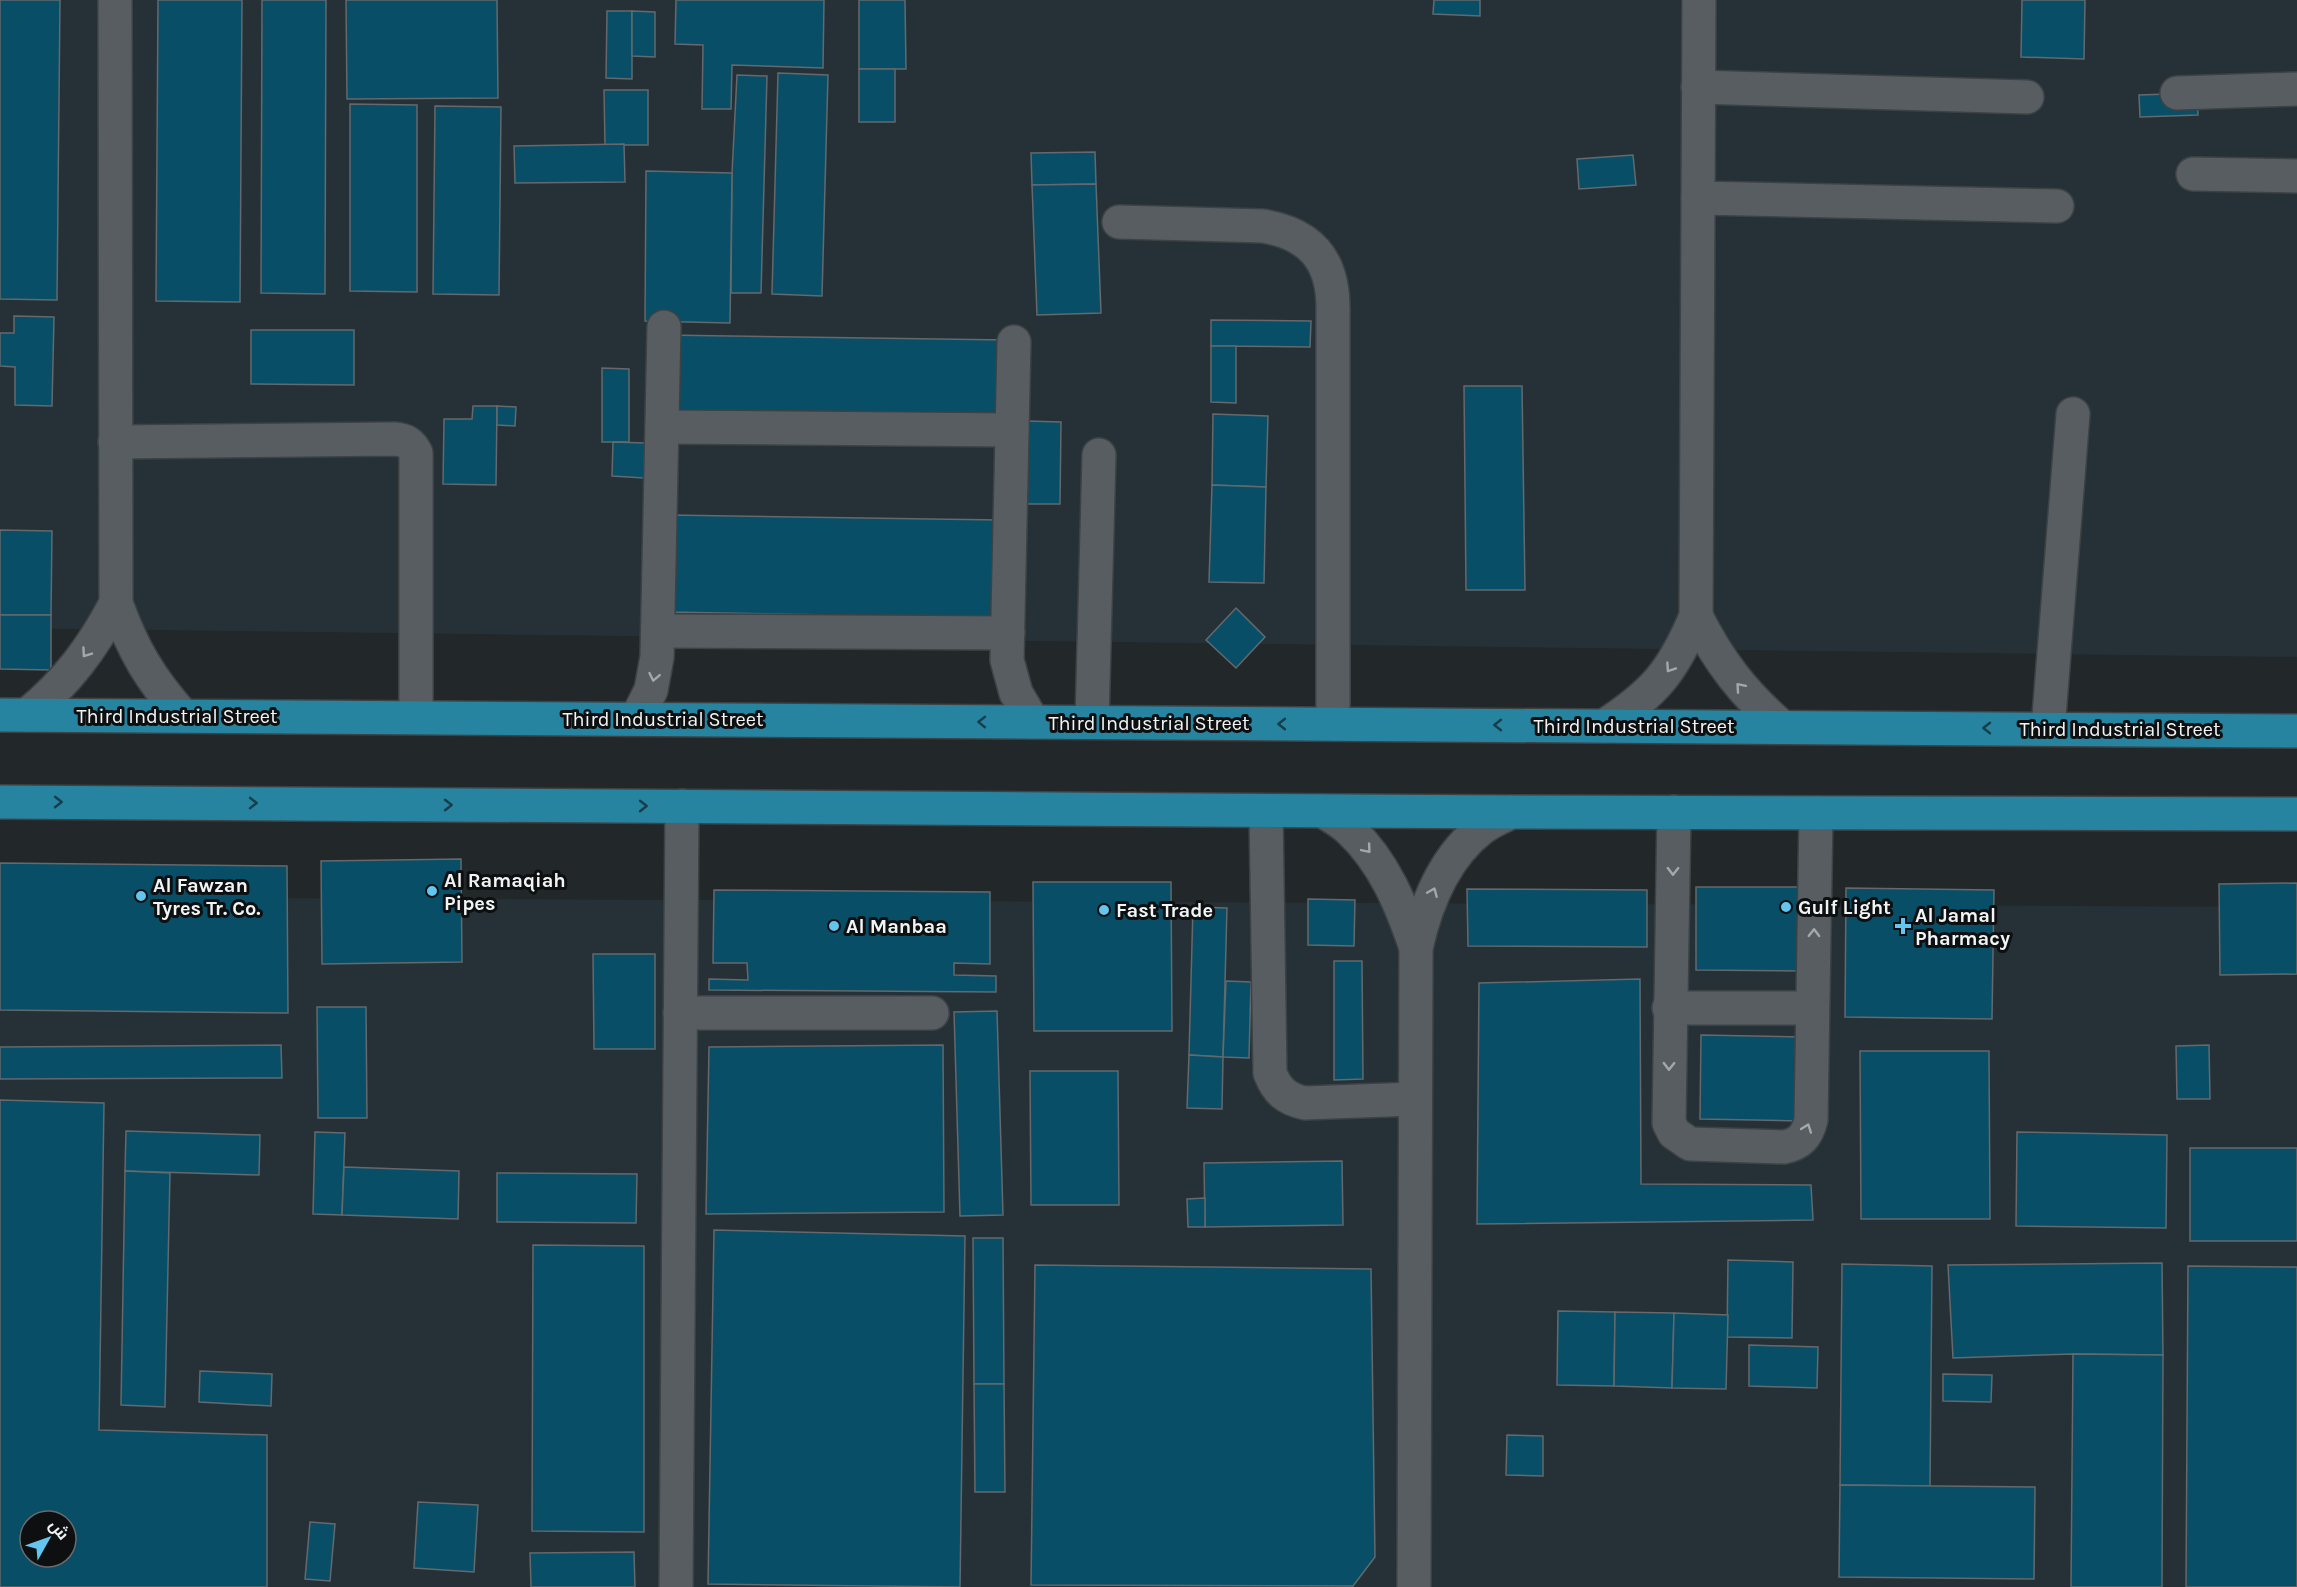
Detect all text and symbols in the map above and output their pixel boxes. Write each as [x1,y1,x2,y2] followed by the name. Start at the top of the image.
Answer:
[82,647,93,658] one-way arrow
[1666,661,1677,672] one-way arrow
[648,671,661,681] one-way arrow
[1736,683,1747,693] one-way arrow
[77,705,278,728] street label: Third Industrial Street
[563,708,764,731] street label: Third Industrial Street
[1049,712,1250,735] street label: Third Industrial Street
[977,715,986,728] one-way arrow
[1534,715,1735,738] street label: Third Industrial Street
[1277,717,1286,730] one-way arrow
[2020,718,2221,741] street label: Third Industrial Street
[1493,719,1502,731] one-way arrow
[1982,722,1991,735] one-way arrow
[54,796,63,808] one-way arrow
[249,797,258,809] one-way arrow
[444,799,453,811] one-way arrow
[639,800,648,812] one-way arrow
[1360,842,1371,853] one-way arrow
[1666,866,1679,875] one-way arrow
[444,869,566,915] place label: Al Ramaqiah Pipes
[153,874,261,920] place label: Al Fawzan Tyres Tr. Co.
[425,884,439,898] marker: Al Ramaqiah Pipes
[1426,888,1438,899] one-way arrow
[134,889,148,903] marker: Al Fawzan Tyres Tr. Co.
[1798,896,1891,919] place label: Gulf Light
[1116,899,1213,922] place label: Fast Trade
[1779,900,1793,914] marker: Gulf Light
[1097,903,1111,917] marker: Fast Trade
[1915,904,2010,950] place label: Al Jamal Pharmacy
[846,915,947,938] place label: Al Manbaa
[827,919,841,933] marker: Al Manbaa
[1896,919,1910,933] marker: Al Jamal Pharmacy
[1807,929,1820,938] one-way arrow
[1662,1061,1675,1070] one-way arrow
[1800,1123,1813,1133] one-way arrow
[18,1509,78,1569] north arrow
[45,1516,73,1544] text: ش

